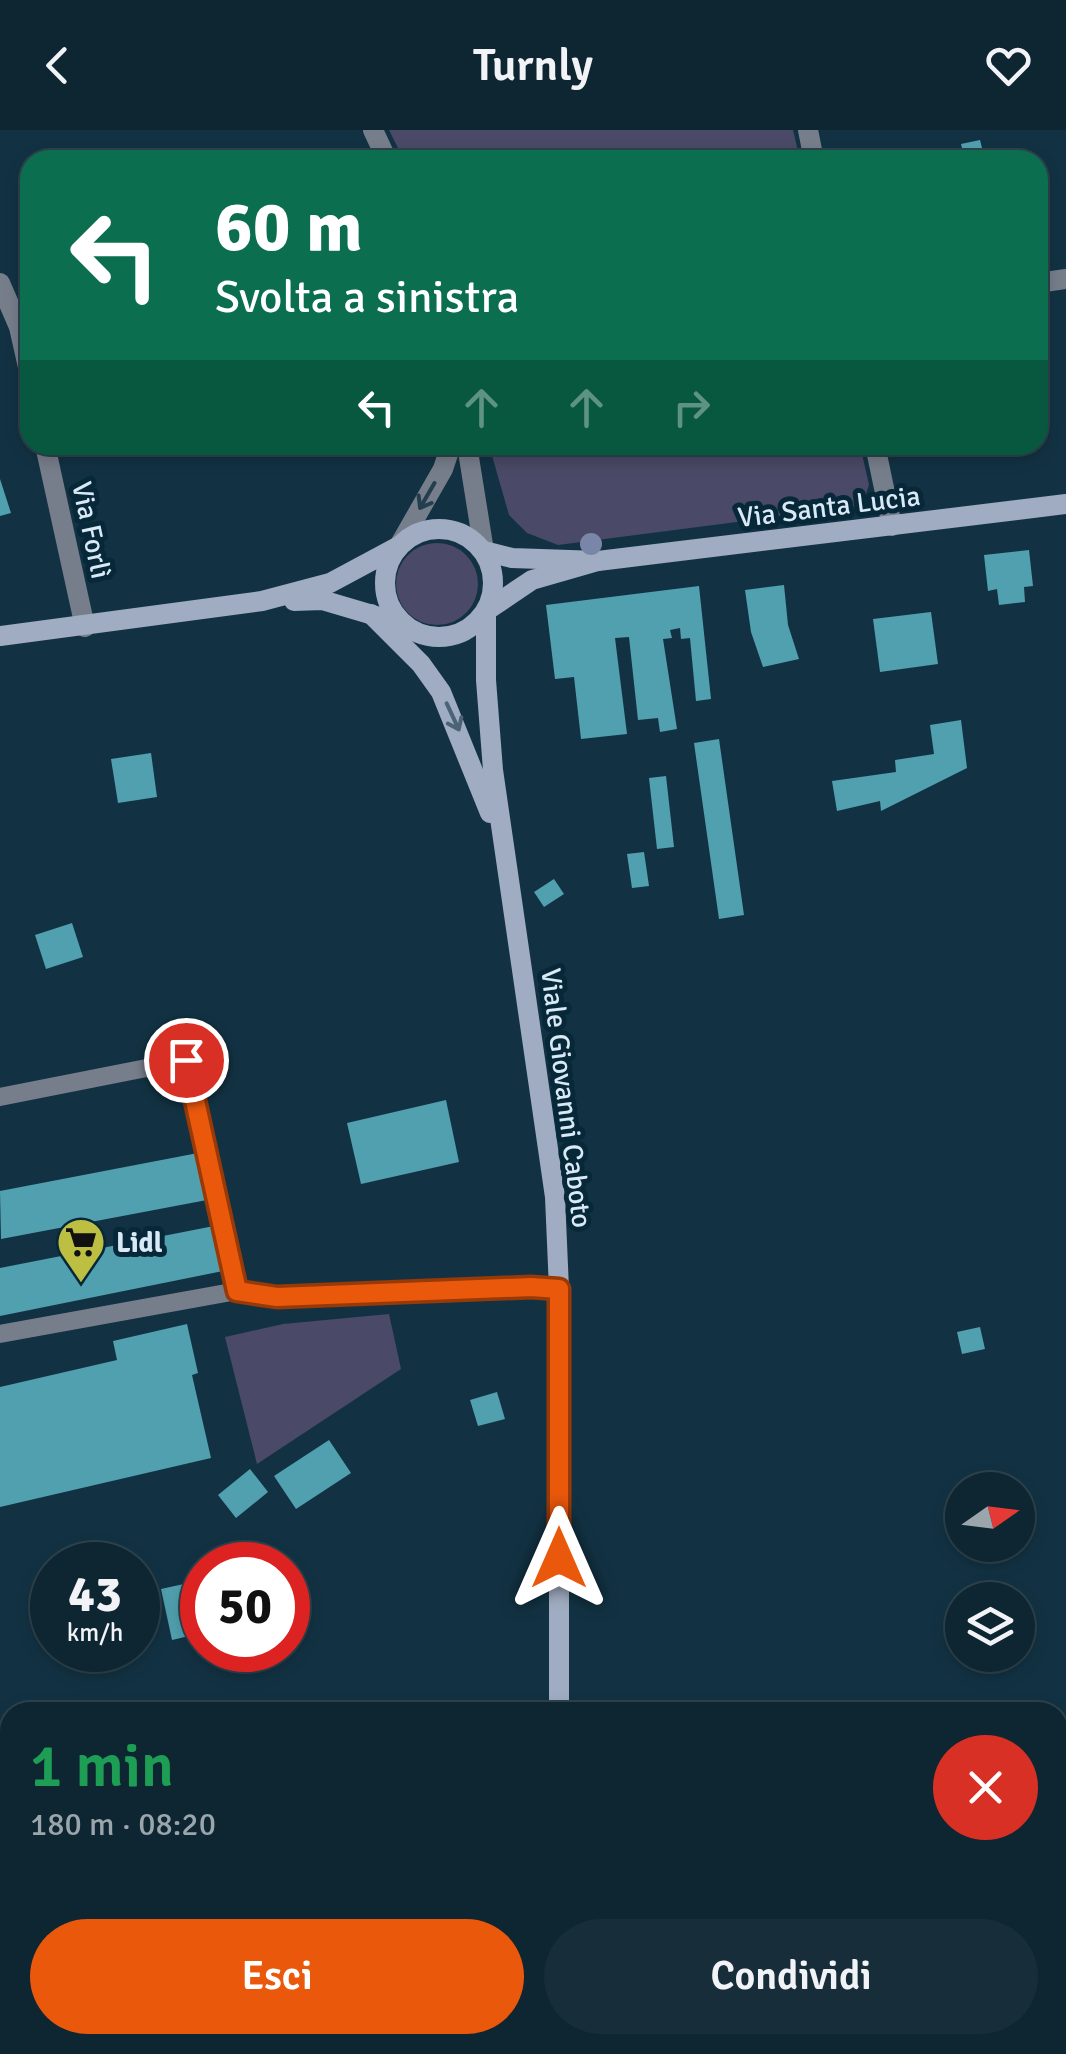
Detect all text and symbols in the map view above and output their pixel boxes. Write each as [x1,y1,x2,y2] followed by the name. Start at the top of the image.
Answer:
[30,38,85,93] icon: back
[473,38,593,93] text: Turnly
[981,38,1036,93] icon: heart
[215,184,363,270] text: 60 m
[50,190,180,320] icon: left
[215,270,519,325] text: Svolta a sinistra
[349,380,404,435] icon: left
[454,380,509,435] icon: ahead
[559,380,614,435] icon: ahead
[664,380,719,435] icon: right
[64,479,118,582] street label: Via Forlì
[736,479,922,535] street label: Via Santa Lucia
[417,481,437,510] one-way arrow
[444,701,463,731] one-way arrow
[533,966,599,1230] street label: Viale Giovanni Caboto
[144,1018,229,1103] pin
[159,1033,214,1088] icon: arrive
[55,1216,107,1284] supermarket icon: Lidl
[116,1226,163,1260] place label: Lidl
[945,1472,1035,1562] north arrow
[945,1472,1035,1672] map controls
[507,1506,611,1610] position arrow
[180,1542,310,1672] speed limit sign: 50
[68,1564,122,1626] text: 43
[945,1582,1035,1672] button: layers
[67,1617,123,1648] text: km/h
[30,1730,174,1804] text: 1 min
[933,1735,1038,1840] button: close
[30,1805,216,1844] text: 180 m · 08:20
[30,1919,524,2034] button: Esci
[544,1919,1038,2034] button: Condividi

